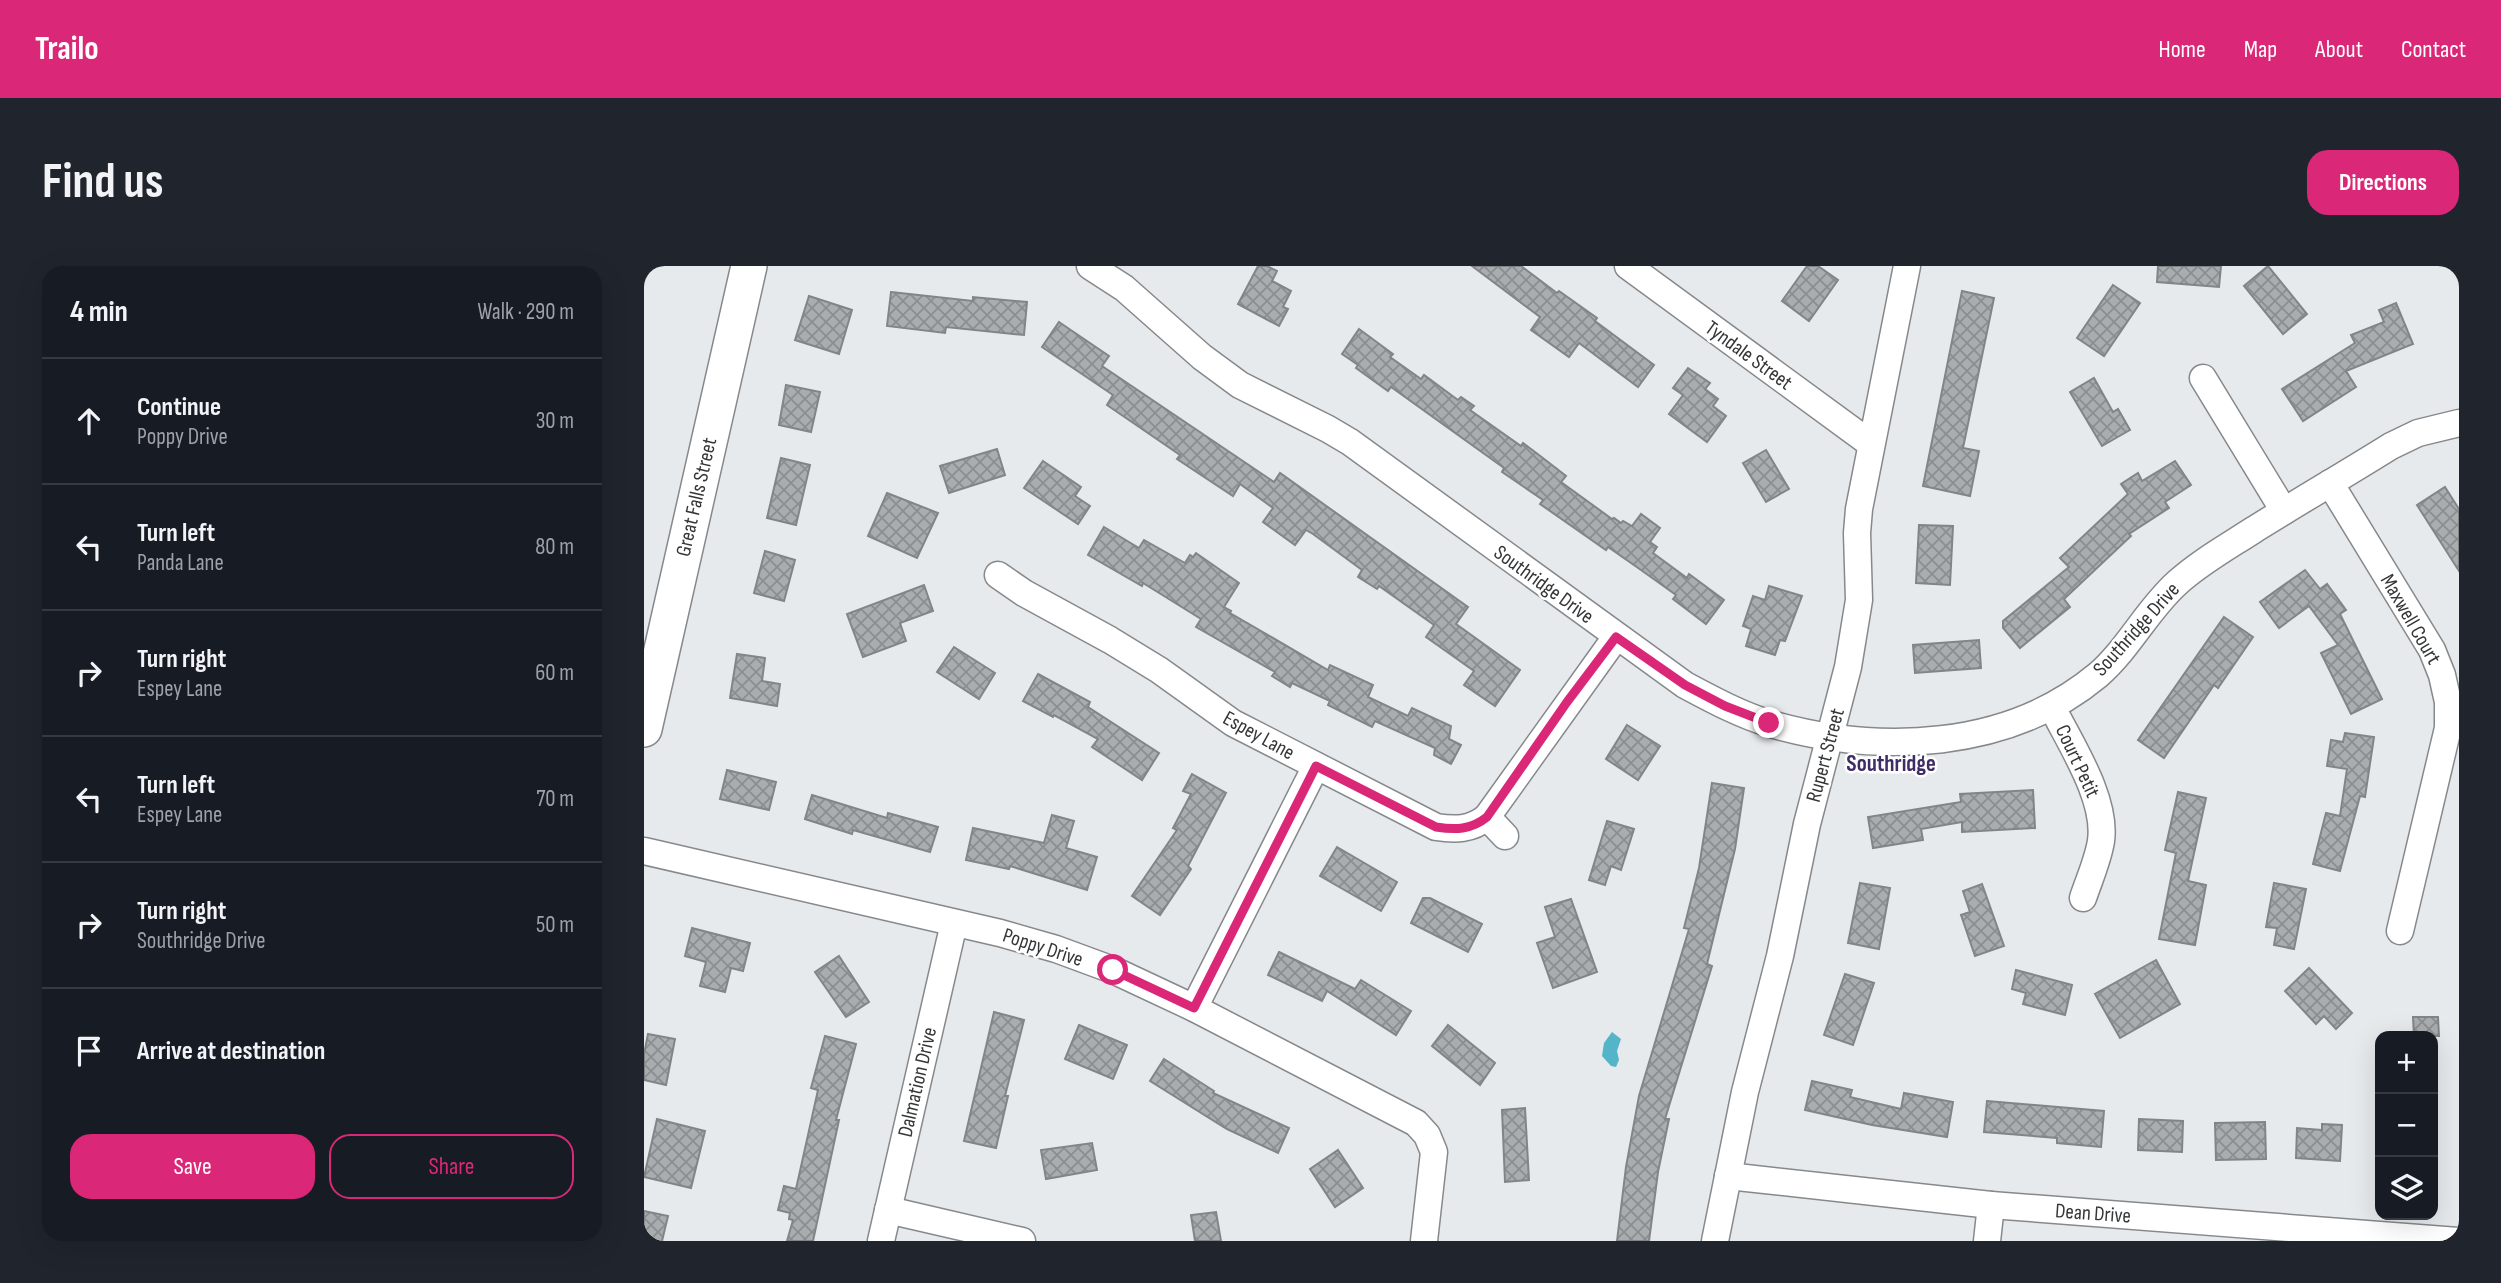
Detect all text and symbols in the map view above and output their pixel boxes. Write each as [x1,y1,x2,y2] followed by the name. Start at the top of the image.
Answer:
[35,29,99,69] text: Trailo
[2158,35,2206,64] text: Home
[2244,35,2277,64] text: Map
[2315,35,2363,64] text: About
[2401,35,2466,64] text: Contact
[2307,150,2459,215] button: Directions
[42,153,164,212] text: Find us
[70,294,128,330] text: 4 min
[477,298,574,326] text: Walk · 290 m
[1700,315,1797,395] street label: Tyndale Street
[137,392,221,423] text: Continue
[70,402,108,440] icon: ahead
[536,407,574,435] text: 30 m
[137,423,228,451] text: Poppy Drive
[671,435,722,559] street label: Great Falls Street
[137,518,215,549] text: Turn left
[70,528,108,566] icon: left
[535,533,574,561] text: 80 m
[1489,540,1599,629] street label: Southridge Drive
[137,549,224,577] text: Panda Lane
[2375,570,2446,669] street label: Maxwell Court
[2088,577,2185,681] street label: Southridge Drive
[137,644,226,675] text: Turn right
[70,654,108,692] icon: right
[535,659,574,687] text: 60 m
[137,675,222,703] text: Espey Lane
[1219,706,1299,765] street label: Espey Lane
[1801,706,1850,805] street label: Rupert Street
[1753,707,1784,738] route end
[2050,721,2105,802] street label: Court Petit
[1846,750,1936,778] district label: Southridge
[137,770,215,801] text: Turn left
[70,780,108,818] icon: left
[536,785,574,813] text: 70 m
[137,801,222,829] text: Espey Lane
[137,896,226,927] text: Turn right
[70,906,108,944] icon: right
[536,911,574,939] text: 50 m
[1000,923,1086,972] street label: Poppy Drive
[137,927,265,955] text: Southridge Drive
[1097,954,1128,985] route start
[893,1025,942,1139] street label: Dalmation Drive
[2375,1031,2438,1220] map controls
[2375,1031,2438,1094] button: +
[70,1032,108,1070] icon: arrive
[137,1036,325,1067] text: Arrive at destination
[2375,1094,2438,1157] button: −
[70,1134,315,1199] button: Save
[329,1134,574,1199] button: Share
[2375,1157,2438,1220] button: layers
[2054,1198,2132,1229] street label: Dean Drive

